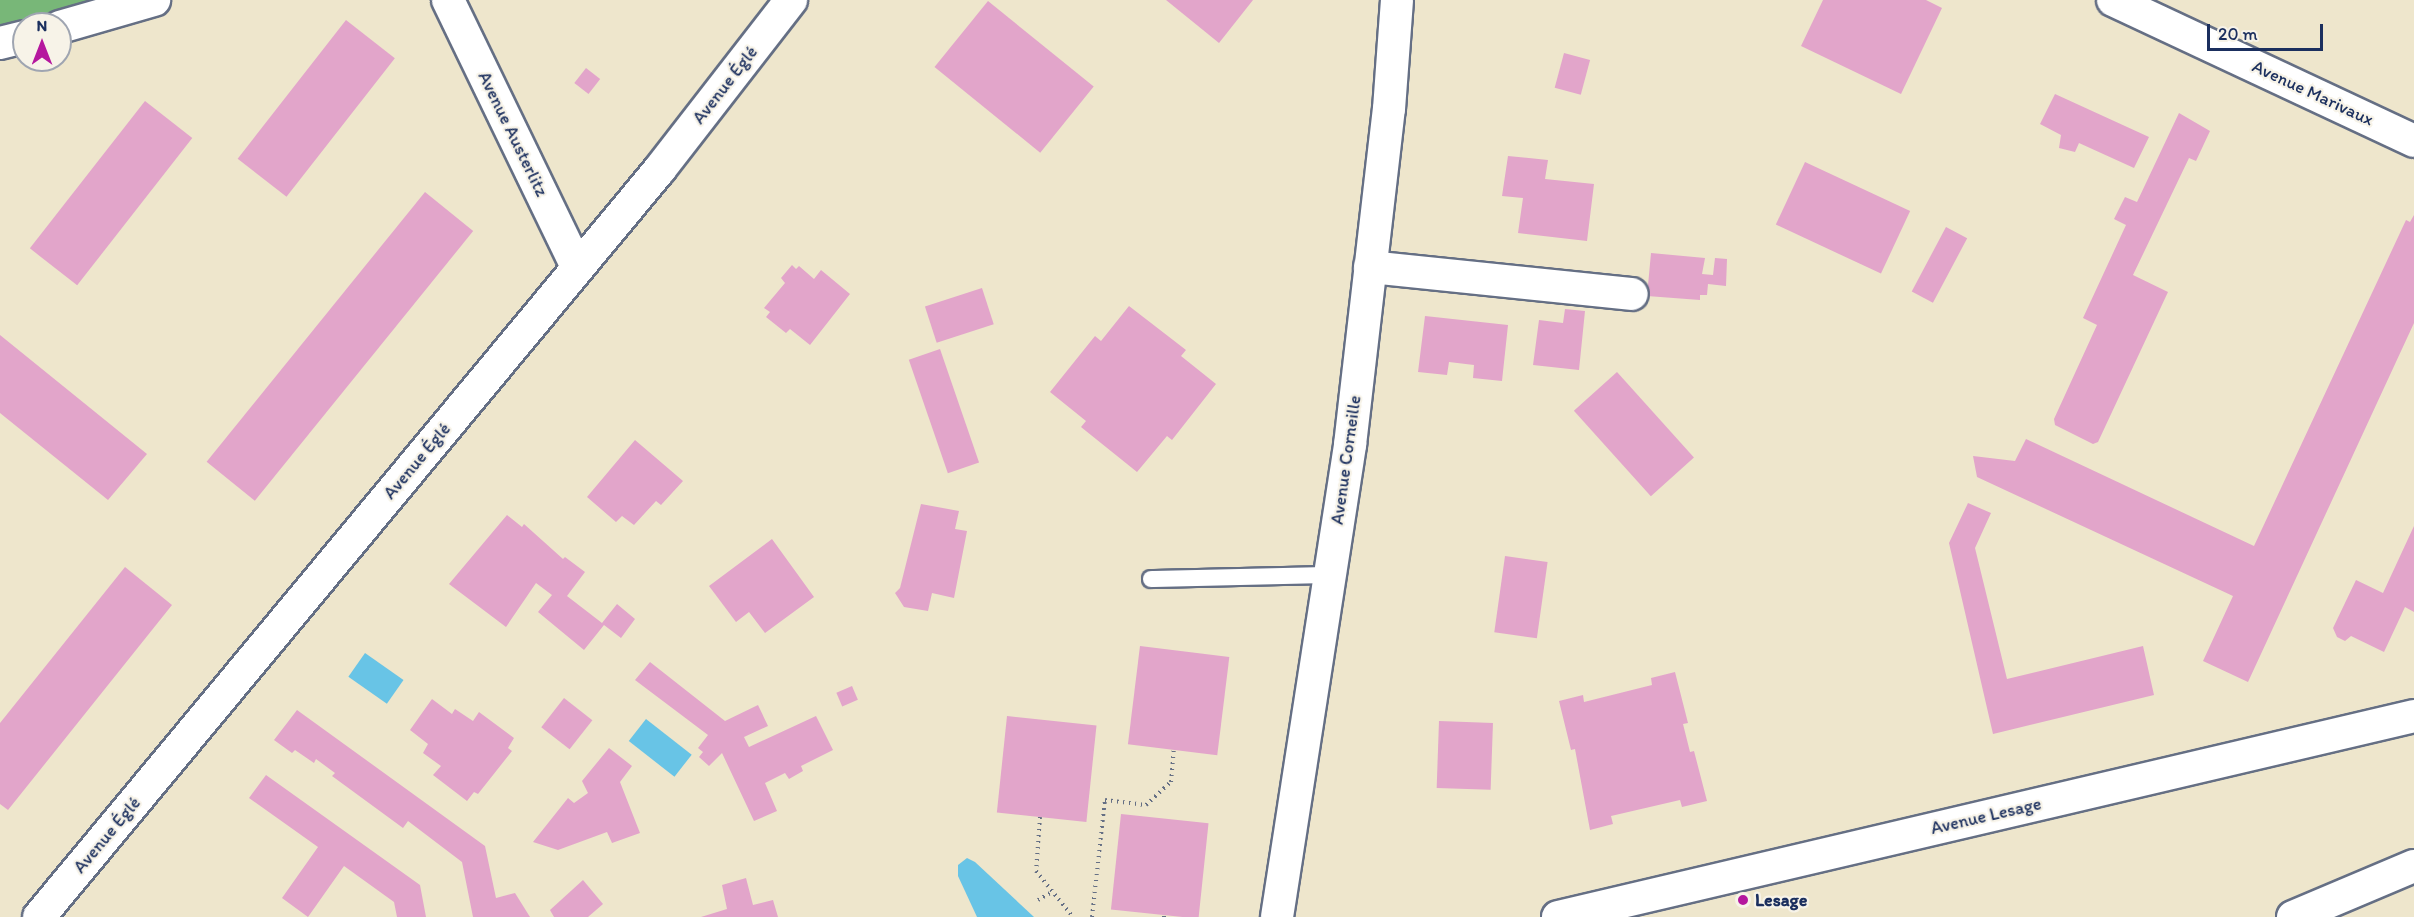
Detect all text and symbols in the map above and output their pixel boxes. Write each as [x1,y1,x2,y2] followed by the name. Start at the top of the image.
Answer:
[12,12,72,72] north arrow
[2210,12,2326,50] scale bar
[37,16,47,35] text: N
[2218,23,2258,45] text: 20 m
[688,42,762,128] street label: Avenue Églé
[2249,55,2377,131] street label: Avenue Marivaux
[473,68,553,200] street label: Avenue Austerlitz
[1326,394,1366,526] street label: Avenue Corneille
[379,418,455,504] street label: Avenue Églé
[69,792,145,878] street label: Avenue Églé
[1929,793,2043,839] street label: Avenue Lesage
[1755,889,1807,911] place label: Lesage
[1736,893,1750,907] marker: Lesage

